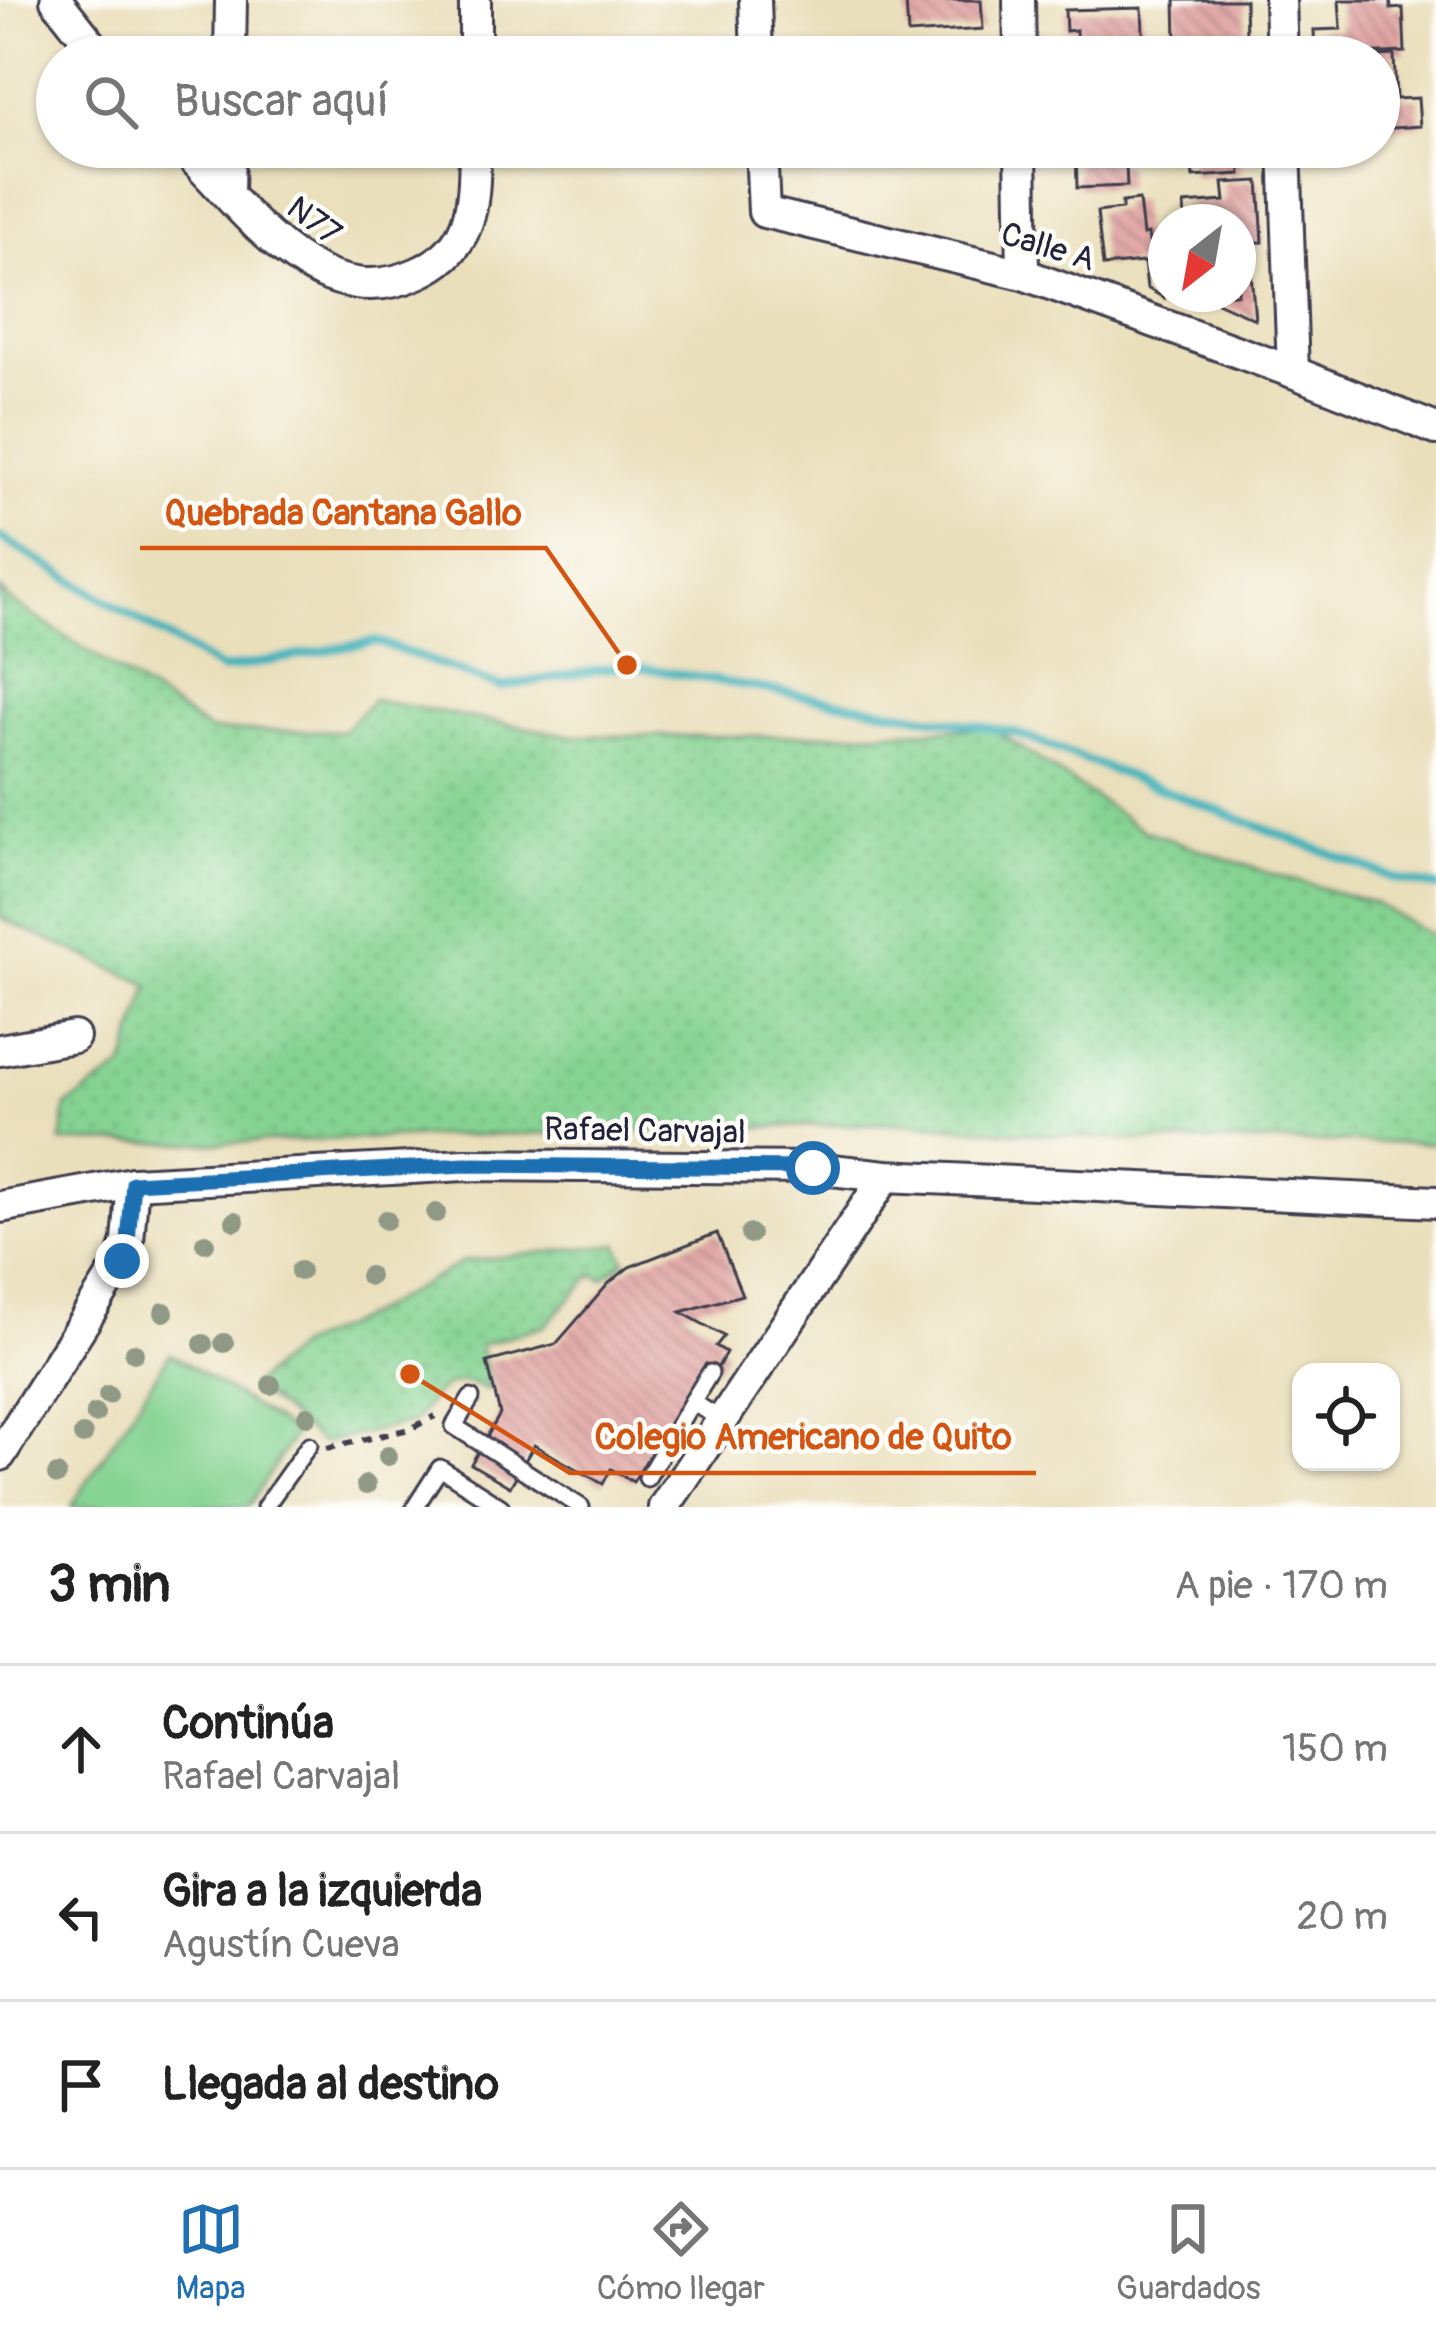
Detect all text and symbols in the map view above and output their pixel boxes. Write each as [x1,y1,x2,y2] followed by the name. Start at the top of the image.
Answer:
[36,36,1400,168] search box
[78,69,144,135] icon: search
[174,74,389,130] text: Buscar aquí
[279,187,349,255] street label: N77
[1148,204,1256,312] north arrow
[996,213,1100,281] street label: Calle A
[140,476,546,548] callout: Quebrada Cantana Gallo
[164,491,522,536] text: Quebrada Cantana Gallo
[544,1109,746,1153] street label: Rafael Carvajal
[786,1141,840,1195] route start
[95,1234,149,1288] route end
[1292,1363,1400,1471] map controls
[1292,1363,1400,1471] button: locate
[570,1401,1036,1473] callout: Colegio Americano de Quito
[594,1415,1012,1460] text: Colegio Americano de Quito
[48,1553,170,1617] text: 3 min
[1175,1561,1388,1610] text: A pie · 170 m
[162,1696,334,1752] text: Continúa
[48,1716,114,1782] icon: ahead
[1282,1724,1388,1773] text: 150 m
[162,1752,400,1801] text: Rafael Carvajal
[162,1864,482,1920] text: Gira a la izquierda
[48,1884,114,1950] icon: left
[1296,1892,1388,1941] text: 20 m
[162,1920,400,1969] text: Agustín Cueva
[48,2052,114,2118] icon: arrive
[162,2057,499,2113] text: Llegada al destino
[176,2196,246,2309] tab: Mapa
[597,2196,765,2309] tab: Cómo llegar
[1116,2196,1260,2309] tab: Guardados

